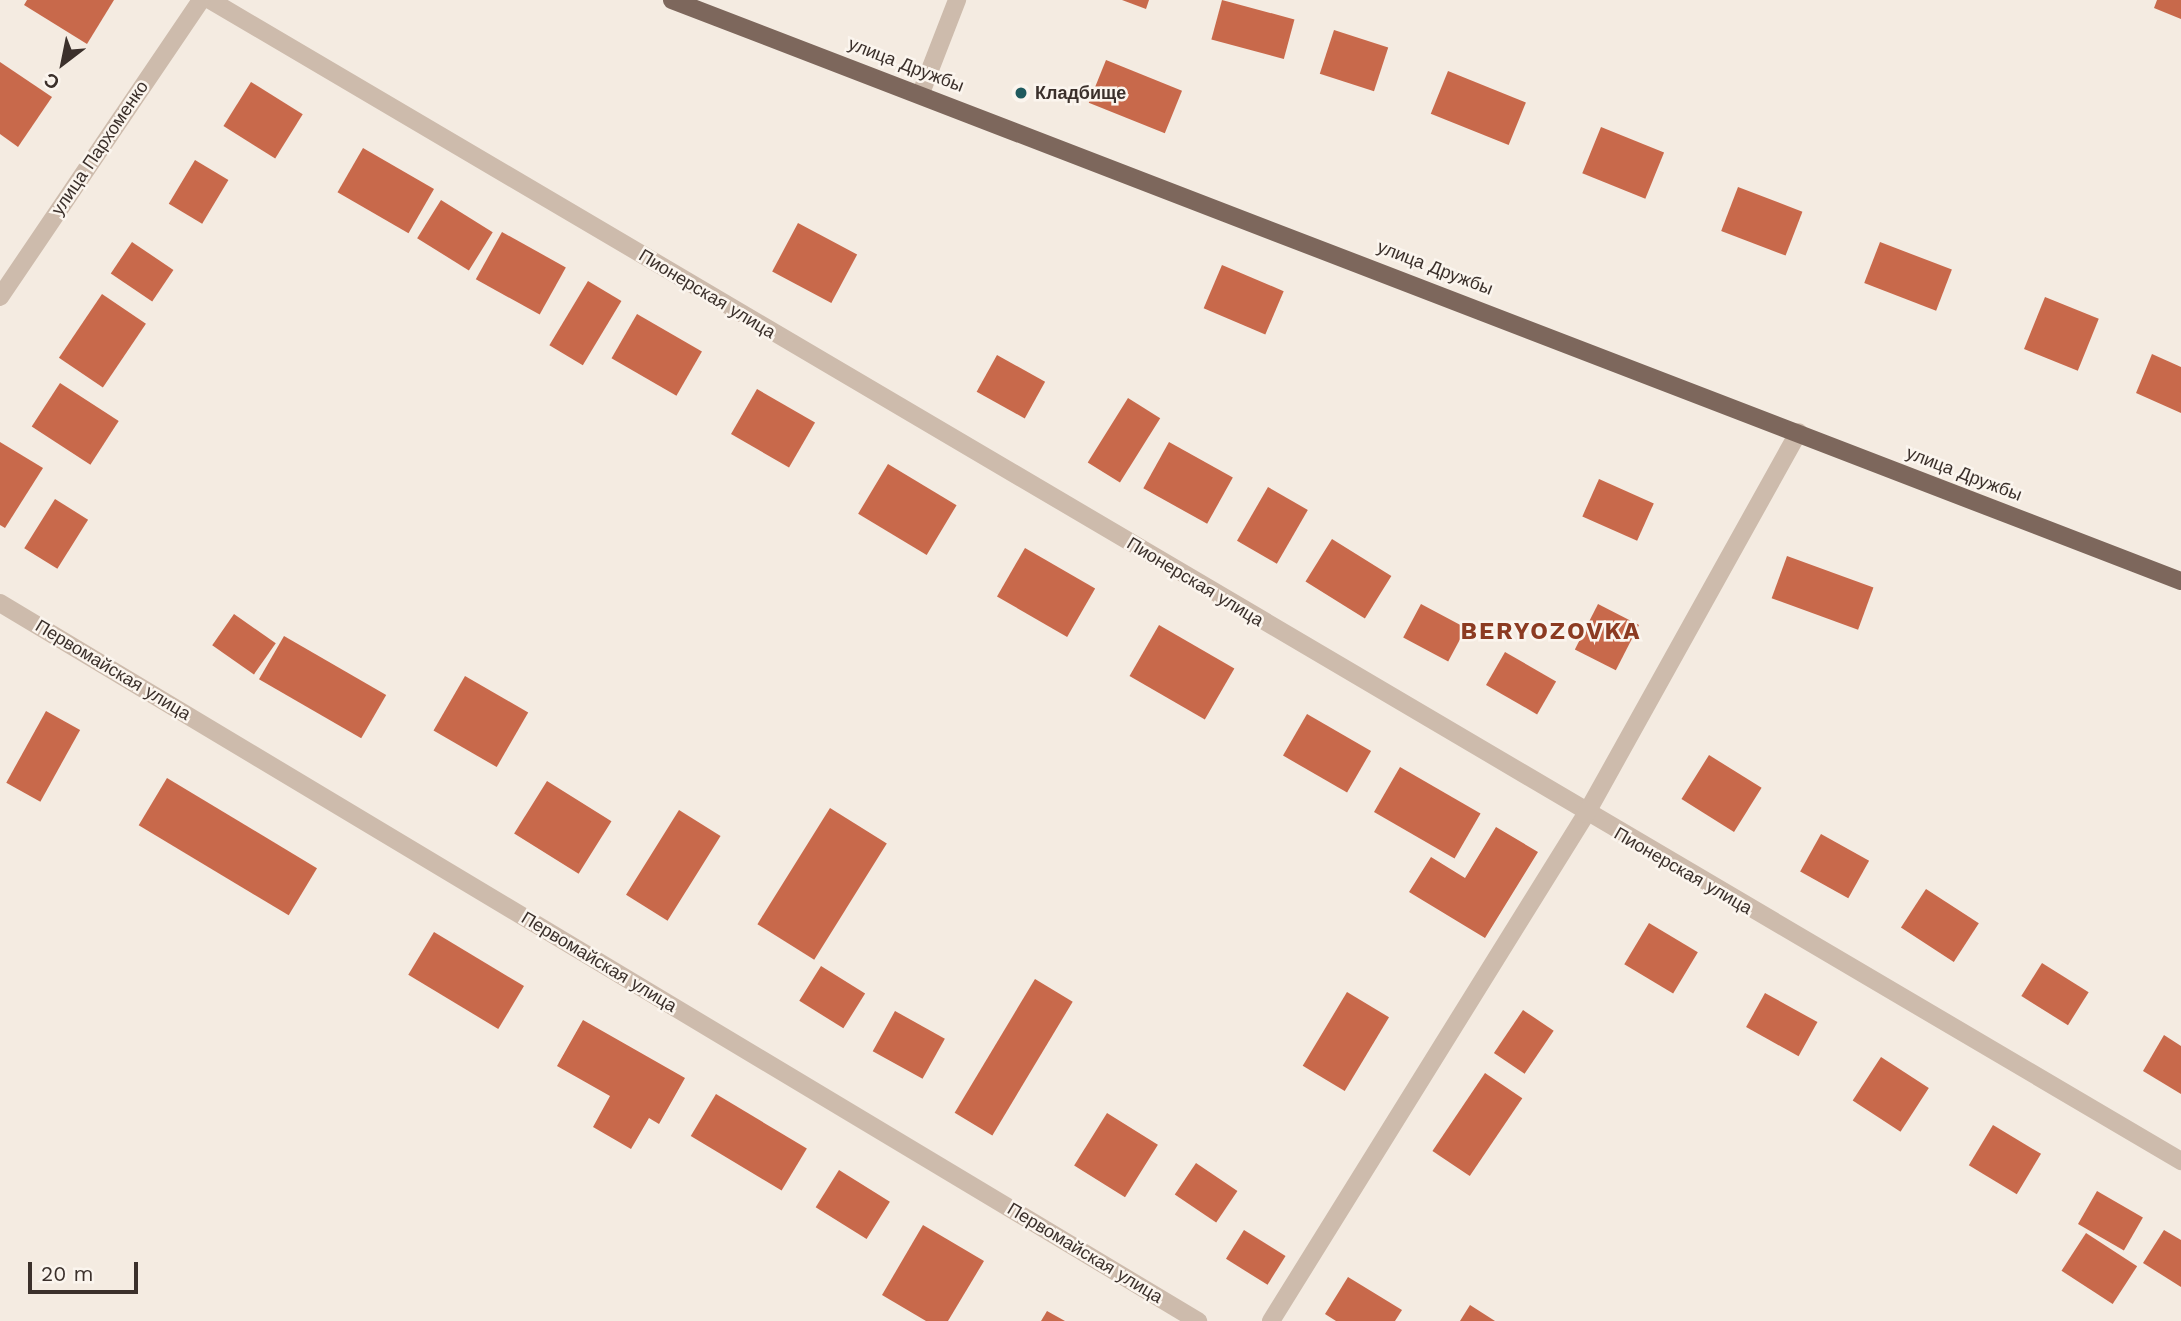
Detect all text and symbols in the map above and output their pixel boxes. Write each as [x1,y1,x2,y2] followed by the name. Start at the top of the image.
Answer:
[28,28,98,98] north arrow
[845,33,967,97] street label: улица Дружбы
[40,68,64,95] text: С
[47,77,153,219] street label: улица Пархоменко
[1035,82,1126,104] place label: Кладбище
[1013,85,1029,101] marker: Кладбище
[1374,236,1496,300] street label: улица Дружбы
[635,245,779,343] street label: Пионерская улица
[1903,442,2025,506] street label: улица Дружбы
[1123,533,1267,631] street label: Пионерская улица
[31,615,195,725] street label: Первомайская улица
[1462,618,1640,646] district label: BERYOZOVKA
[1610,823,1756,919] street label: Пионерская улица
[517,907,681,1017] street label: Первомайская улица
[1003,1198,1167,1308] street label: Первомайская улица
[32,1248,142,1292] scale bar
[41,1261,93,1286] text: 20 m

